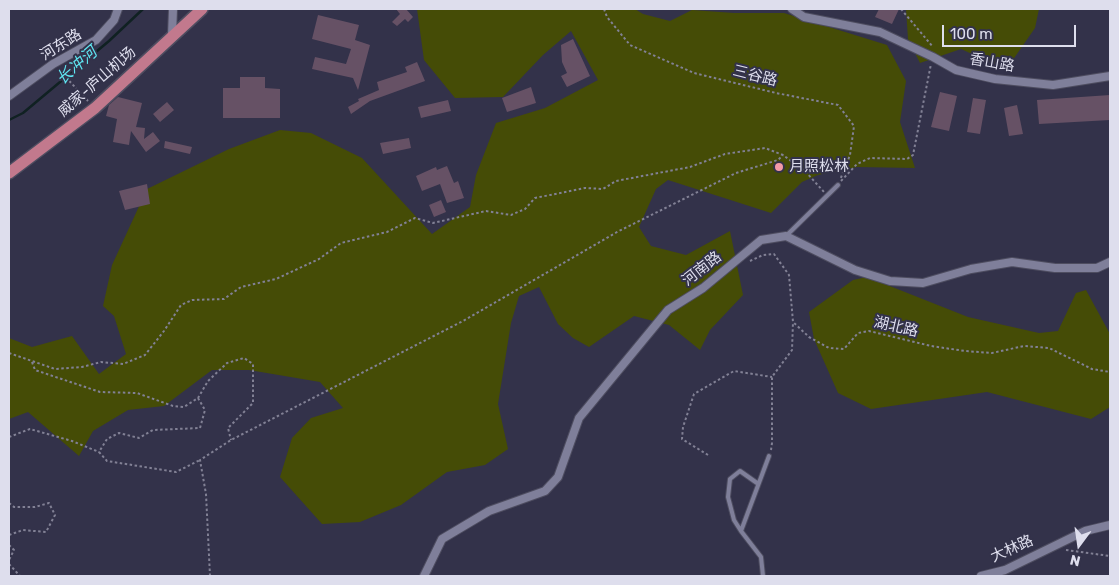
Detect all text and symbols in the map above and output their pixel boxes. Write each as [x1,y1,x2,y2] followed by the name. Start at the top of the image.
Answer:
[944,15,1078,47] scale bar
[37,25,85,65] street label: 河东路
[950,25,992,43] text: 100 m
[53,43,101,89] water label: 长冲河
[54,43,140,121] street label: 威家-庐山机场
[968,50,1016,76] street label: 香山路
[731,62,779,90] street label: 三谷路
[789,158,849,176] place label: 月照松林
[773,161,785,173] marker: 月照松林
[679,248,725,290] street label: 河南路
[872,313,920,341] street label: 湖北路
[1054,520,1104,570] north arrow
[988,532,1036,566] street label: 大林路
[1068,551,1082,570] text: N

